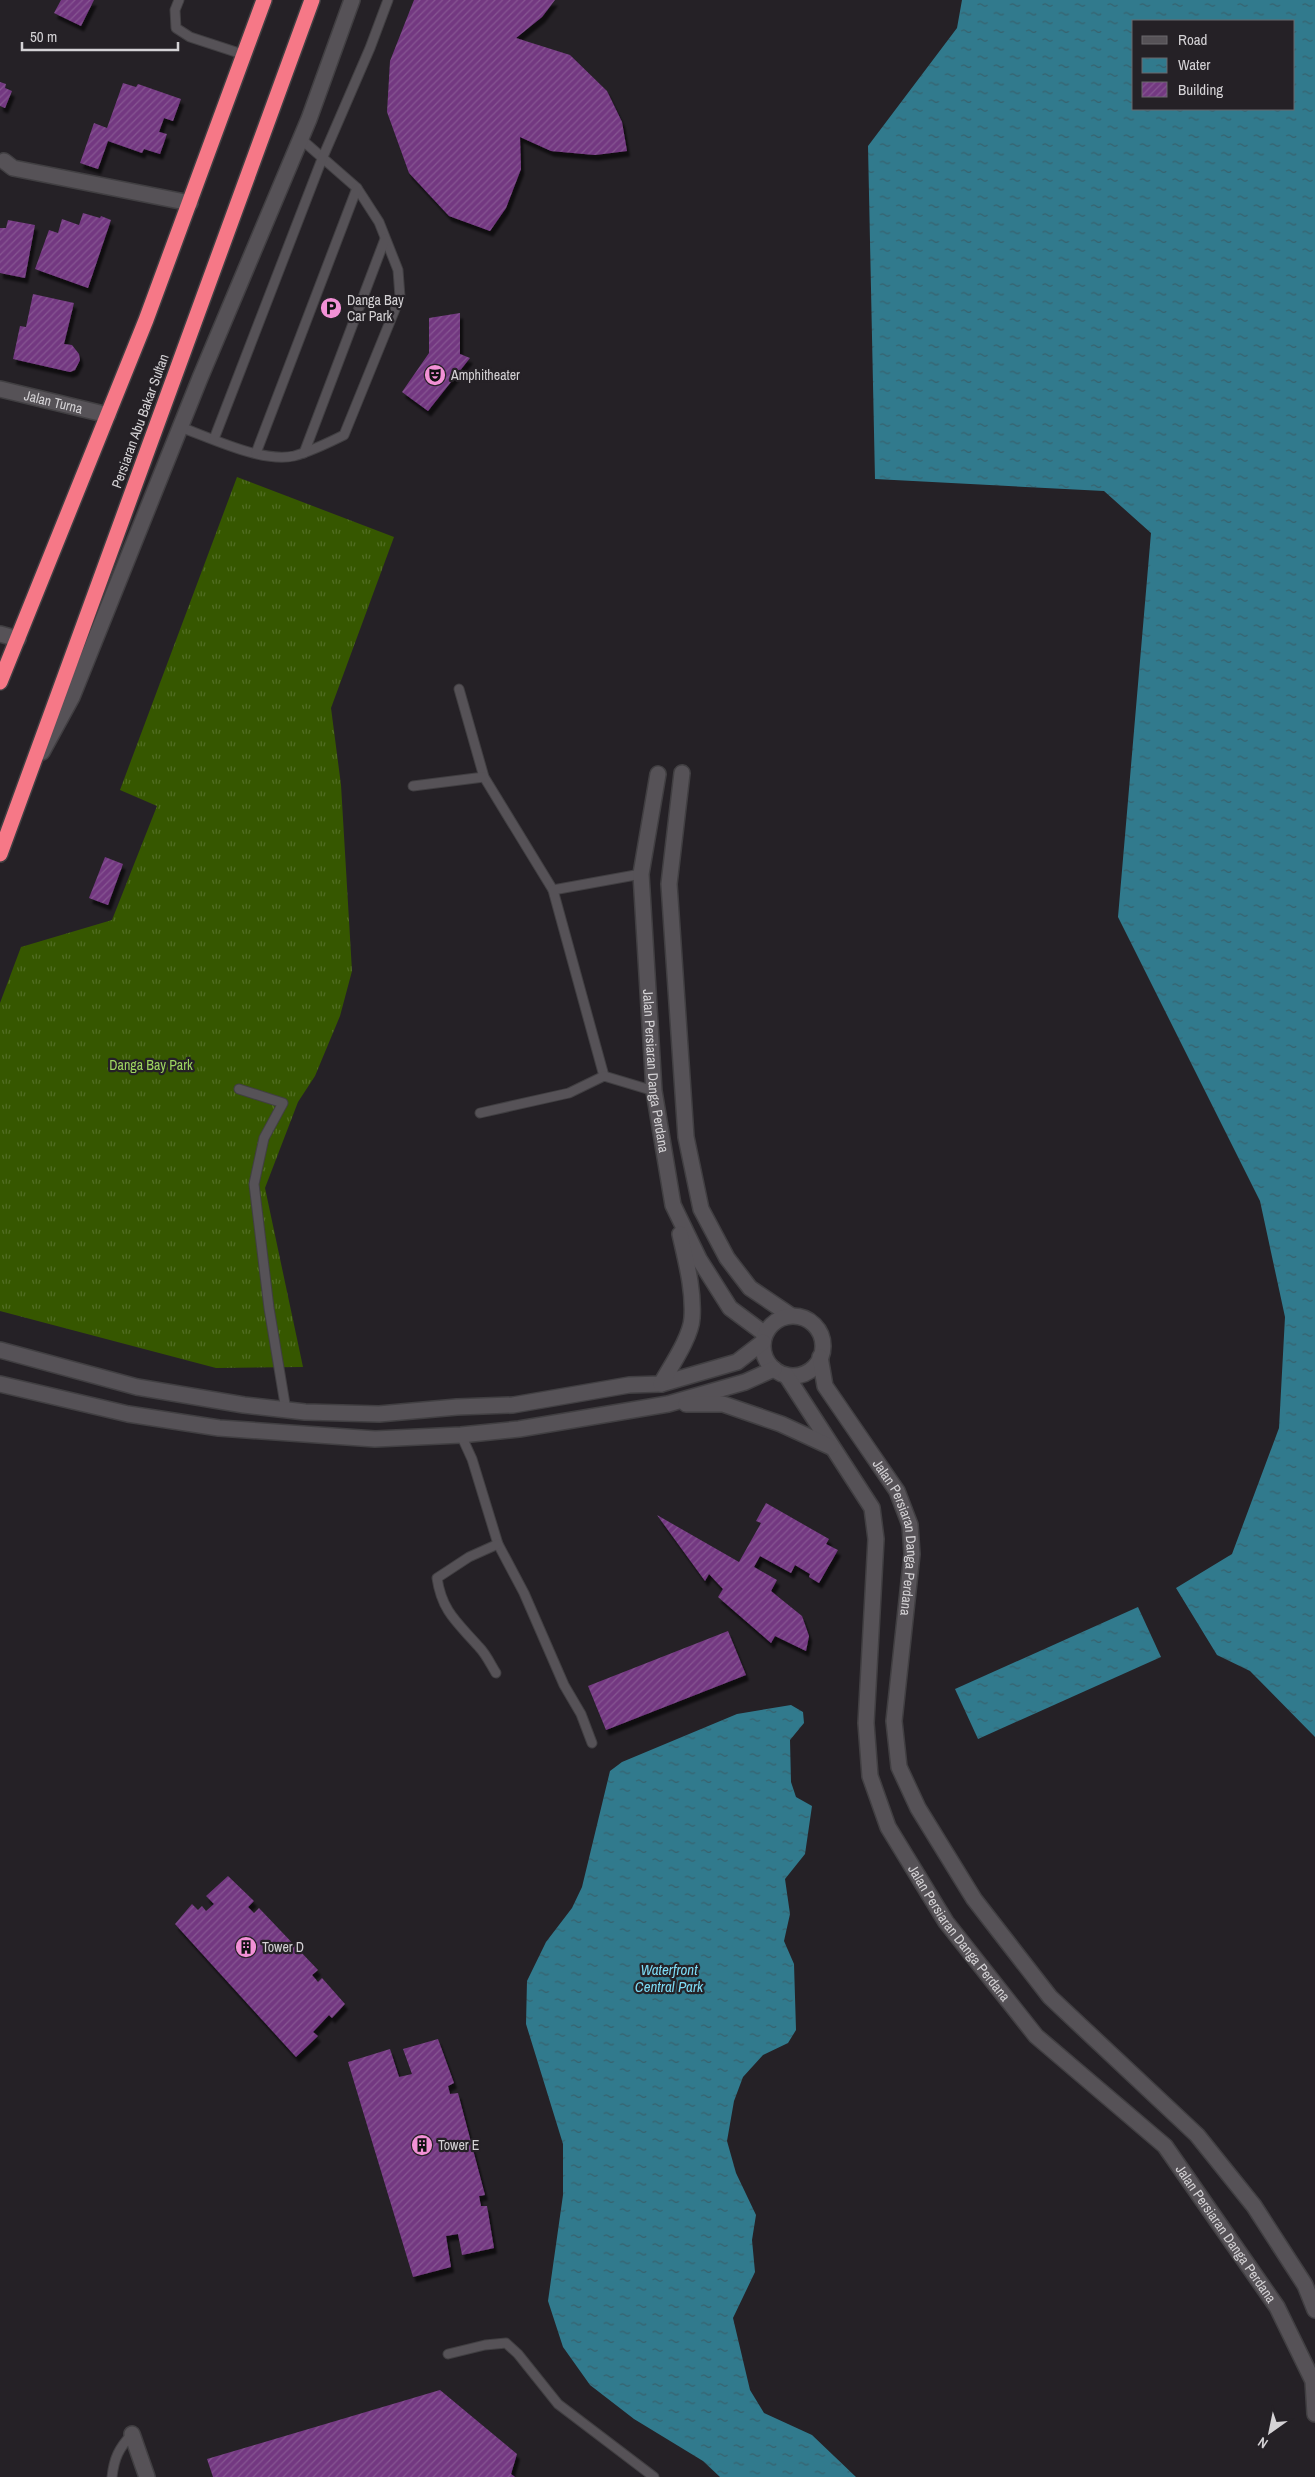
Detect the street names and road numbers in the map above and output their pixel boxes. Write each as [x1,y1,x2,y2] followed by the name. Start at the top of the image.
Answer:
[107,351,173,491] street label: Persiaran Abu Bakar Sultan
[22,386,85,418] street label: Jalan Turna
[639,989,673,1155] street label: Jalan Persiaran Danga Perdana
[869,1456,921,1617] street label: Jalan Persiaran Danga Perdana
[904,1861,1015,2006] street label: Jalan Persiaran Danga Perdana
[1172,2161,1281,2307] street label: Jalan Persiaran Danga Perdana

